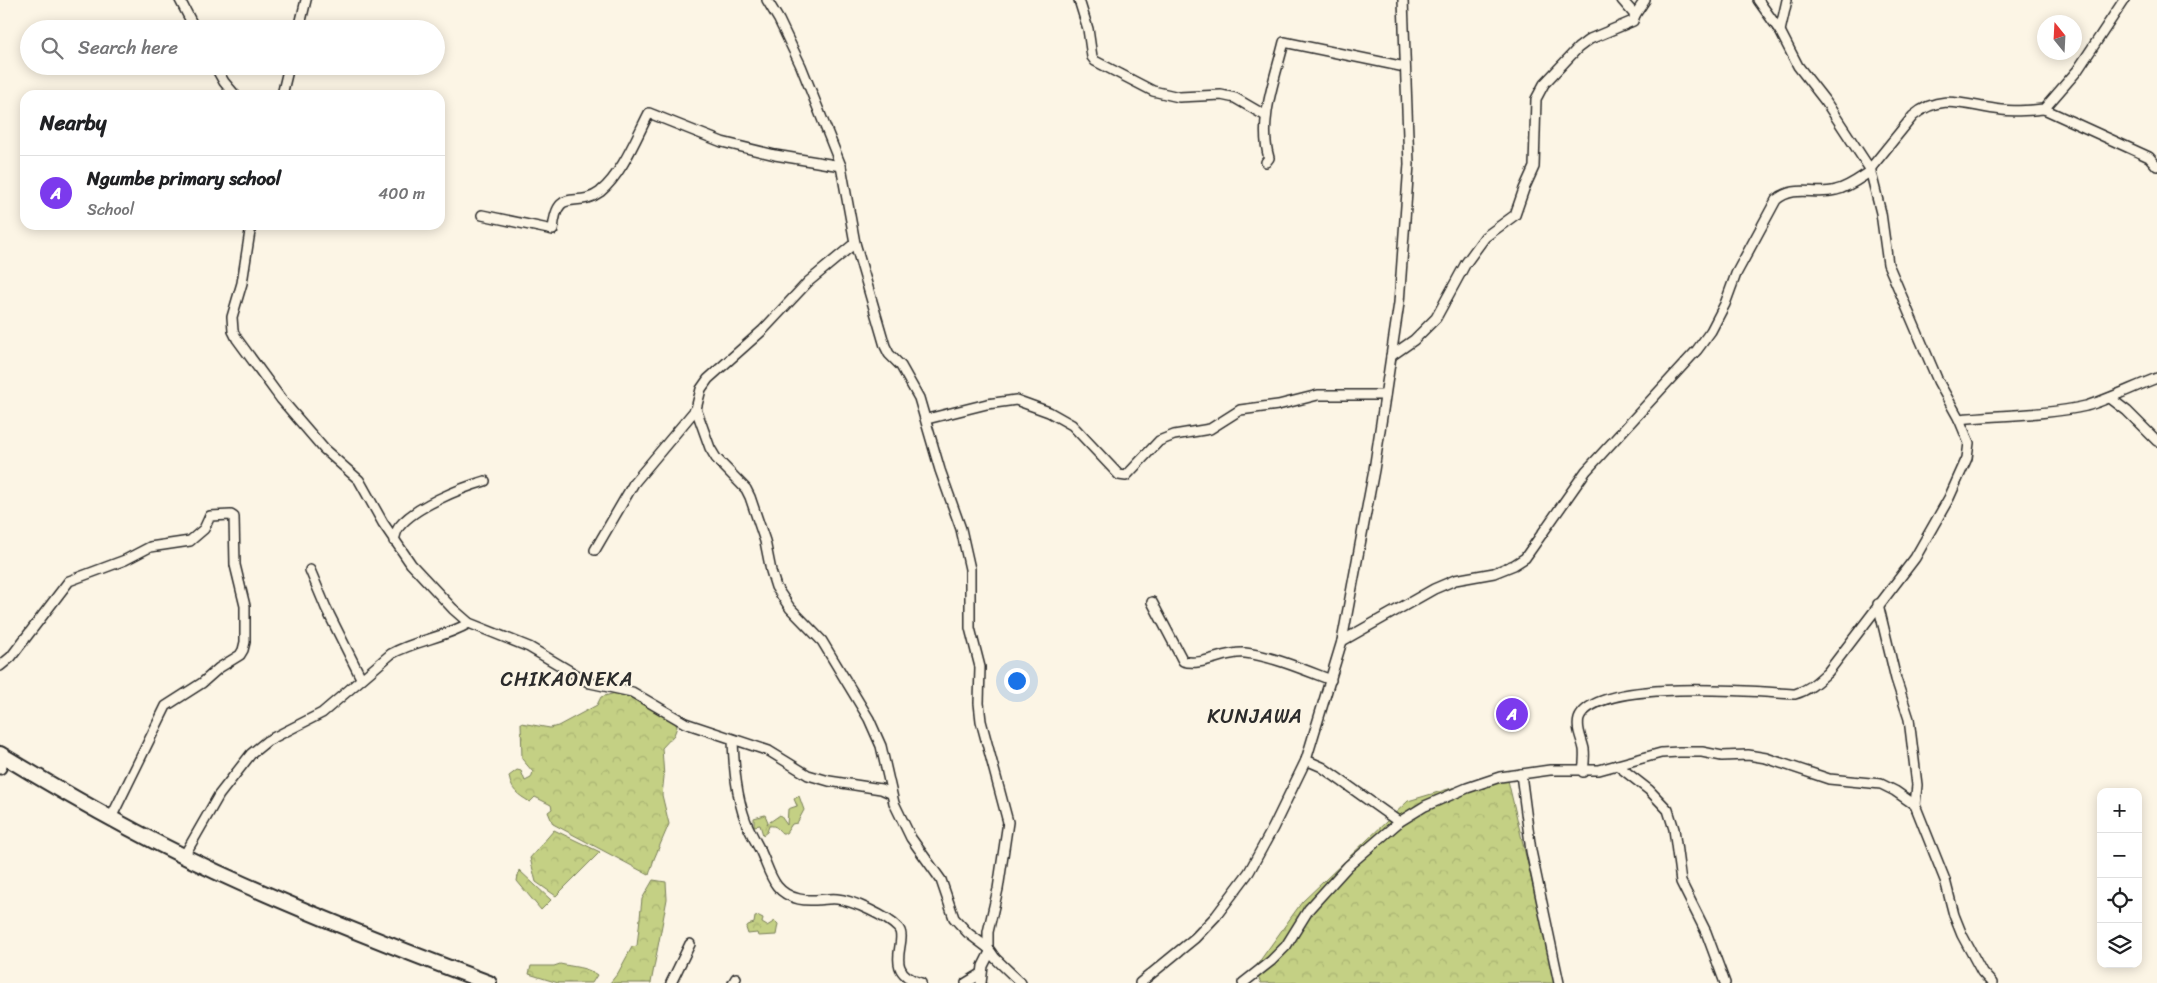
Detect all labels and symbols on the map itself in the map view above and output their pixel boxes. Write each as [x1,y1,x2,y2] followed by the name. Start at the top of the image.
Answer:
[2037,15,2082,60] north arrow
[500,662,634,697] district label: CHIKAONEKA
[1004,668,1030,694] your location
[1496,695,1528,733] pin: A
[1207,699,1303,734] district label: KUNJAWA

